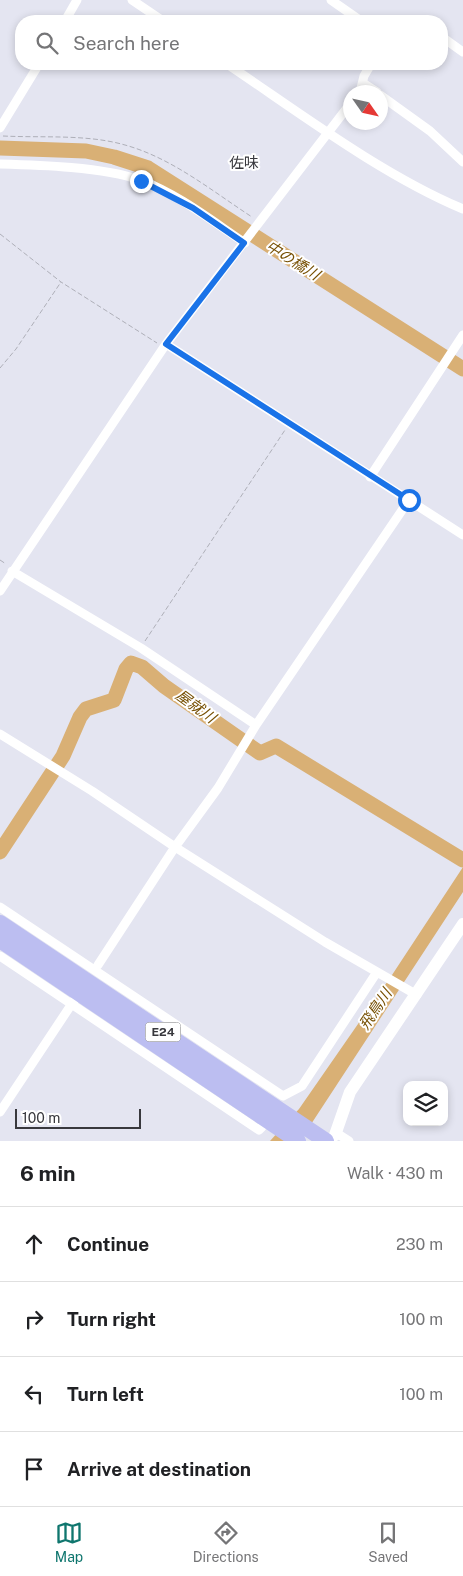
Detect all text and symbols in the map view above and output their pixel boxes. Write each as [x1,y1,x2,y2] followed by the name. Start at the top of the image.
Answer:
[15,15,448,70] search box
[33,29,61,57] icon: search
[73,32,180,54] text: Search here
[343,85,388,130] north arrow
[229,154,259,171] district label: 佐味
[130,170,153,193] route end
[263,237,325,284] water label: 中の橋川
[398,489,421,512] route start
[173,686,221,727] water label: 屋就川
[355,984,396,1032] water label: 飛鳥川
[146,1022,180,1042] road number: E24
[403,1081,448,1126] map controls
[403,1081,448,1126] button: layers
[15,1106,141,1129] scale bar
[22,1110,60,1126] text: 100 m
[20,1161,76,1186] text: 6 min
[347,1164,443,1183] text: Walk · 430 m
[20,1230,48,1258] icon: ahead
[67,1233,149,1255] text: Continue
[396,1235,443,1254] text: 230 m
[20,1305,48,1333] icon: right
[67,1308,156,1330] text: Turn right
[399,1310,443,1329] text: 100 m
[20,1380,48,1408] icon: left
[67,1383,144,1405] text: Turn left
[399,1385,443,1404] text: 100 m
[20,1455,48,1483] icon: arrive
[67,1458,251,1480] text: Arrive at destination
[55,1519,83,1565] tab: Map
[193,1519,259,1565] tab: Directions
[368,1519,408,1565] tab: Saved

